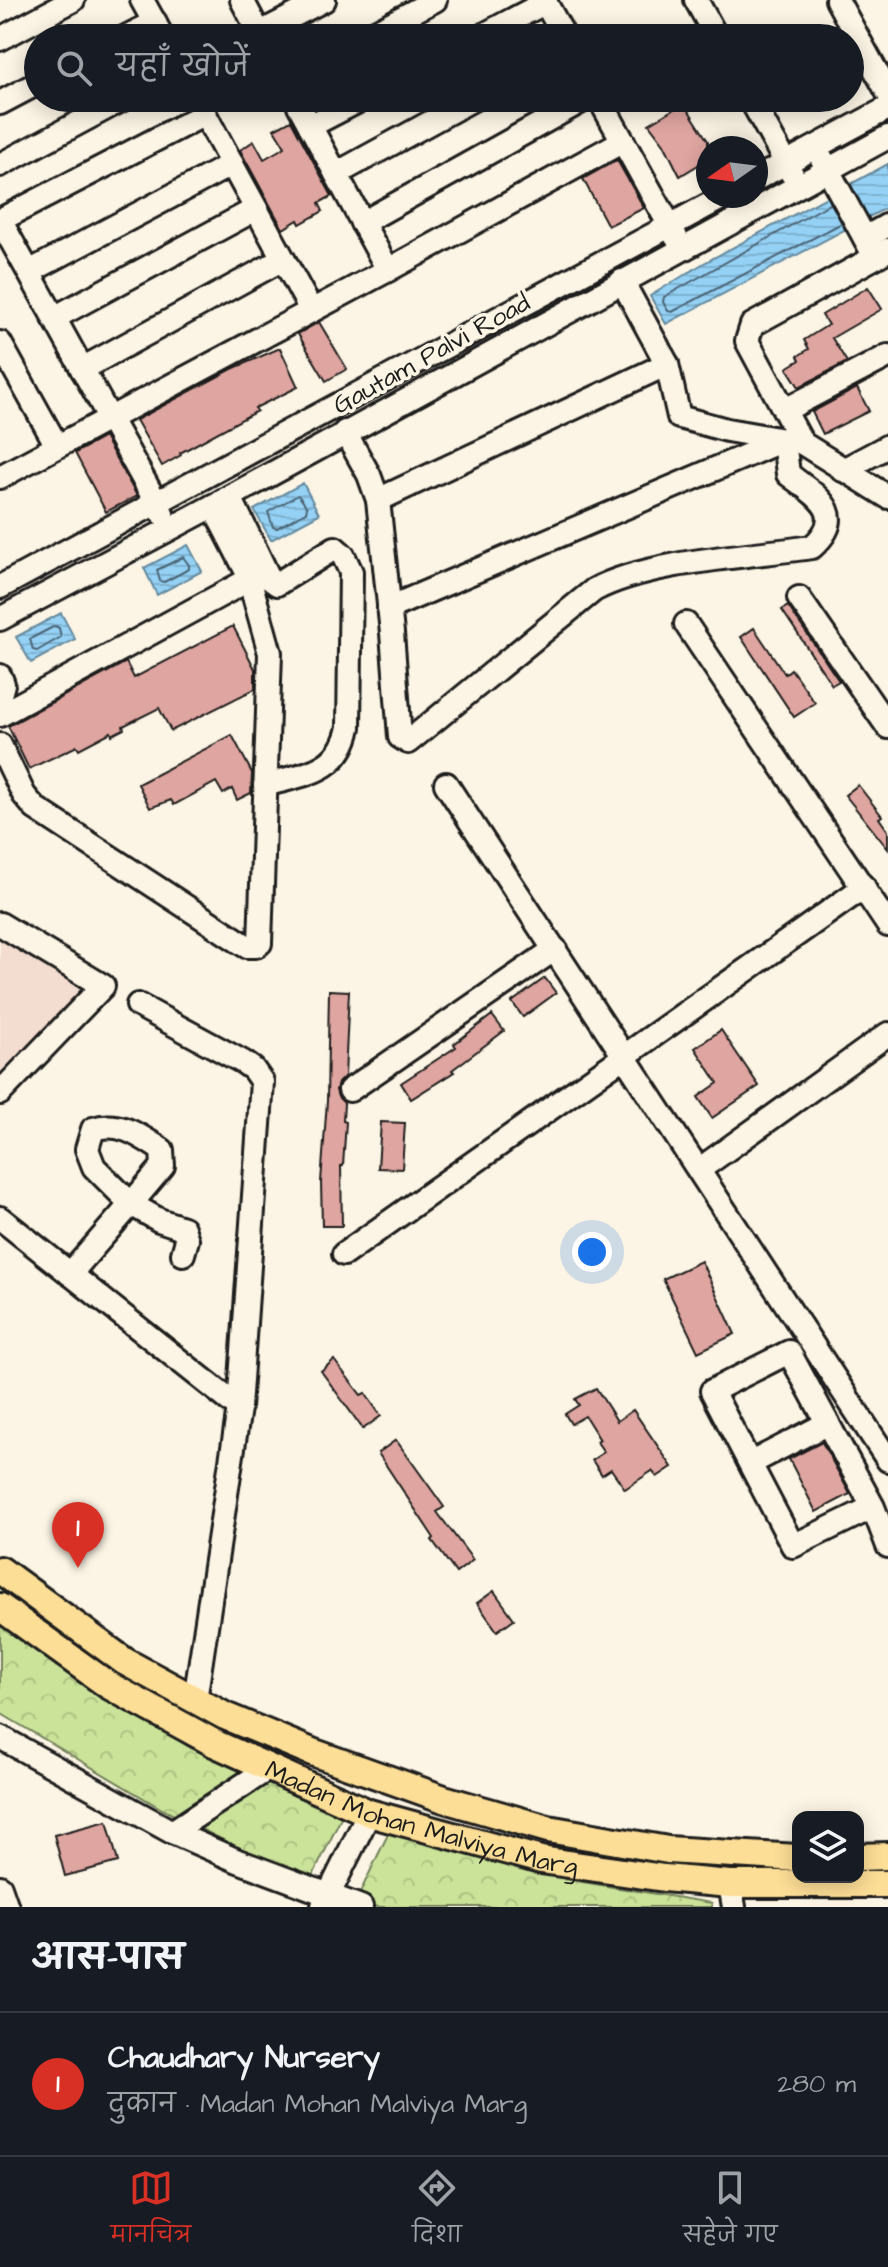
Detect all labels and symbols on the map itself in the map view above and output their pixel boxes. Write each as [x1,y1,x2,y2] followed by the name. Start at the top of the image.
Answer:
[696,136,768,208] north arrow
[326,285,537,423] street label: Gautam Palvi Road
[572,1232,612,1272] your location
[52,1502,104,1568] pin: 1
[259,1752,580,1886] street label: Madan Mohan Malviya Marg

